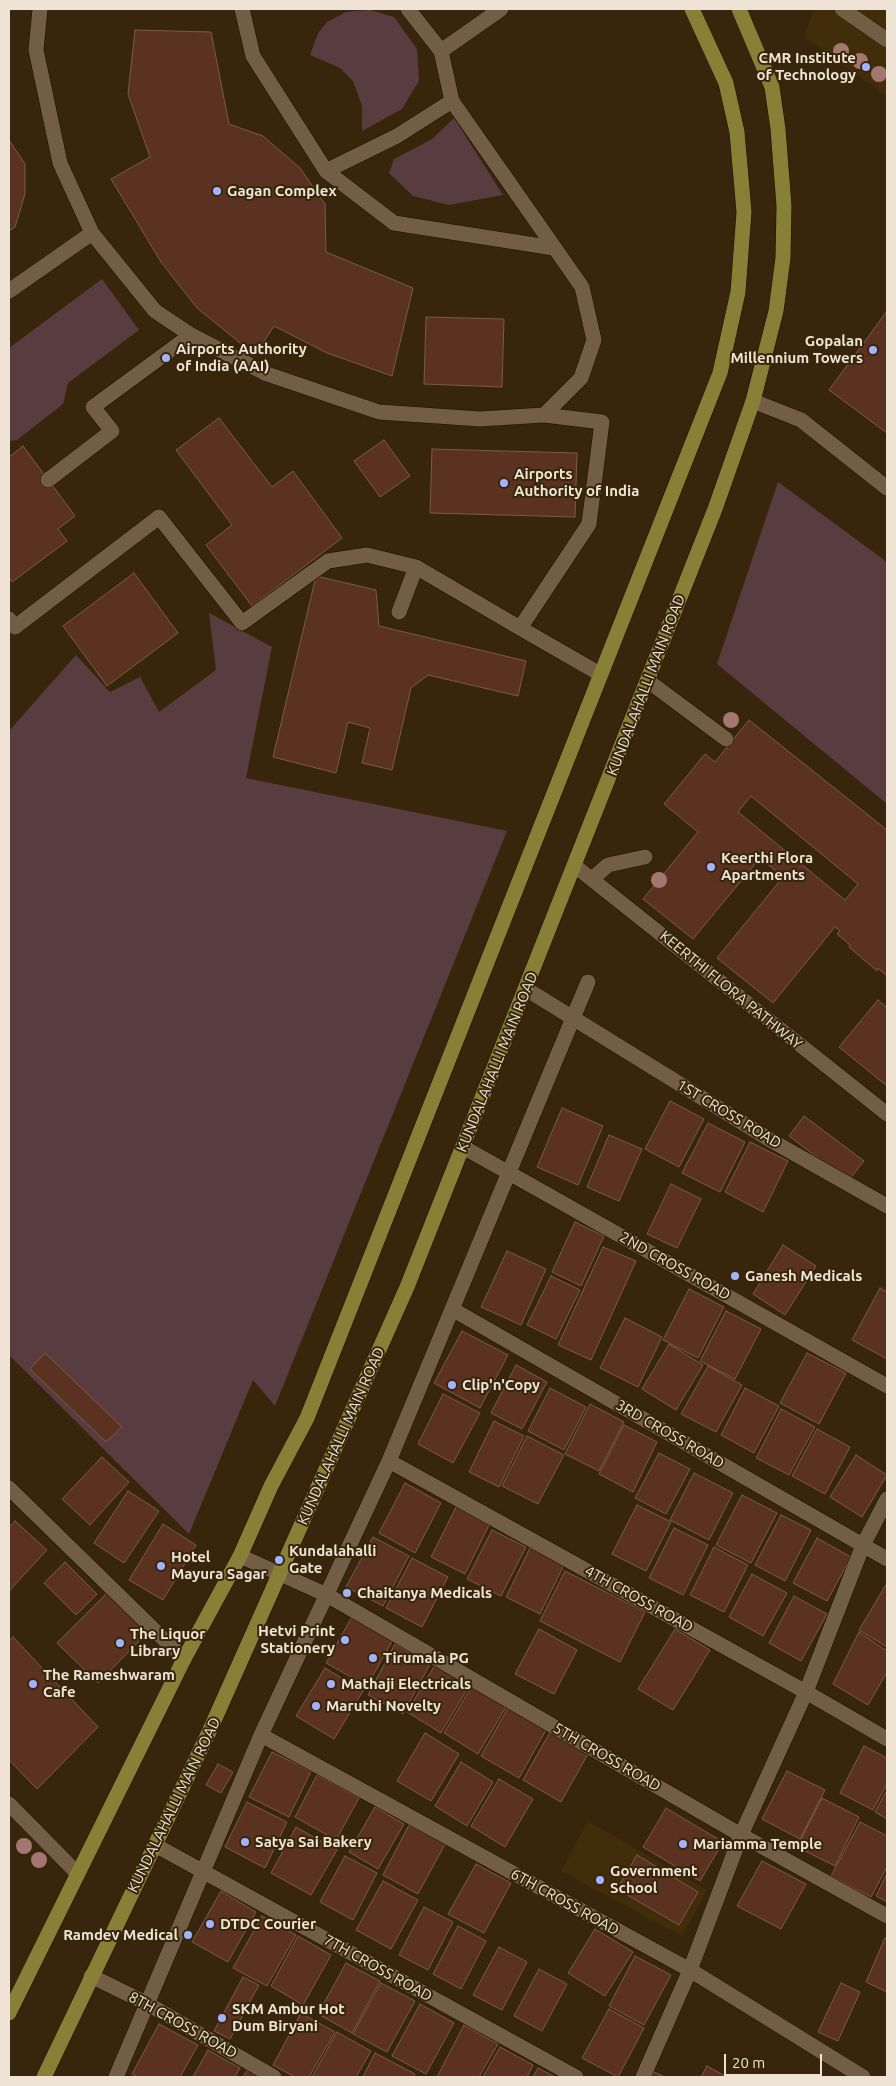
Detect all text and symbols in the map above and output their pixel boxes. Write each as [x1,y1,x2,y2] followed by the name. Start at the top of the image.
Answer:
[756,49,856,84] place label: CMR Institute of Technology
[860,61,872,73] marker: CMR Institute of Technology
[227,182,337,200] place label: Gagan Complex
[211,185,223,197] marker: Gagan Complex
[730,332,863,367] place label: Gopalan Millennium Towers
[176,340,307,375] place label: Airports Authority of India (AAI)
[867,344,879,356] marker: Gopalan Millennium Towers
[160,352,172,364] marker: Airports Authority of India (AAI)
[514,465,639,500] place label: Airports Authority of India
[498,477,510,489] marker: Airports Authority of India
[603,592,689,778] street label: KUNDALAHALLI MAIN ROAD
[721,849,813,884] place label: Keerthi Flora Apartments
[705,861,717,873] marker: Keerthi Flora Apartments
[656,927,806,1053] street label: KEERTHI FLORA PATHWAY
[453,969,541,1155] street label: KUNDALAHALLI MAIN ROAD
[674,1076,784,1152] street label: 1ST CROSS ROAD
[617,1228,733,1304] street label: 2ND CROSS ROAD
[745,1267,862,1285] place label: Ganesh Medicals
[729,1270,741,1282] marker: Ganesh Medicals
[294,1344,388,1528] street label: KUNDALAHALLI MAIN ROAD
[462,1376,540,1394] place label: Clip'n'Copy
[446,1379,458,1391] marker: Clip'n'Copy
[613,1396,727,1472] street label: 3RD CROSS ROAD
[289,1542,376,1577] place label: Kundalahalli Gate
[171,1548,267,1583] place label: Hotel Mayura Sagar
[273,1554,285,1566] marker: Kundalahalli Gate
[155,1560,167,1572] marker: Hotel Mayura Sagar
[582,1562,696,1636] street label: 4TH CROSS ROAD
[357,1584,492,1602] place label: Chaitanya Medicals
[341,1587,353,1599] marker: Chaitanya Medicals
[258,1622,335,1657] place label: Hetvi Print Stationery
[130,1625,205,1660] place label: The Liquor Library
[339,1634,351,1646] marker: Hetvi Print Stationery
[114,1637,126,1649] marker: The Liquor Library
[383,1649,469,1667] place label: Tirumala PG
[367,1652,379,1664] marker: Tirumala PG
[43,1666,175,1701] place label: The Rameshwaram Cafe
[341,1675,471,1693] place label: Mathaji Electricals
[27,1678,39,1690] marker: The Rameshwaram Cafe
[325,1678,337,1690] marker: Mathaji Electricals
[326,1697,441,1715] place label: Maruthi Novelty
[310,1700,322,1712] marker: Maruthi Novelty
[124,1714,224,1896] street label: KUNDALAHALLI MAIN ROAD
[550,1719,664,1795] street label: 5TH CROSS ROAD
[255,1833,372,1851] place label: Satya Sai Bakery
[693,1835,822,1853] place label: Mariamma Temple
[239,1836,251,1848] marker: Satya Sai Bakery
[677,1838,689,1850] marker: Mariamma Temple
[610,1862,697,1897] place label: Government School
[508,1865,622,1939] street label: 6TH CROSS ROAD
[594,1874,606,1886] marker: Government School
[220,1915,316,1933] place label: DTDC Courier
[204,1918,216,1930] marker: DTDC Courier
[63,1926,178,1944] place label: Ramdev Medical
[182,1929,194,1941] marker: Ramdev Medical
[321,1931,435,2005] street label: 7TH CROSS ROAD
[126,1988,240,2062] street label: 8TH CROSS ROAD
[232,2000,345,2035] place label: SKM Ambur Hot Dum Biryani
[216,2012,228,2024] marker: SKM Ambur Hot Dum Biryani
[726,2044,824,2076] scale bar
[732,2054,765,2071] text: 20 m

